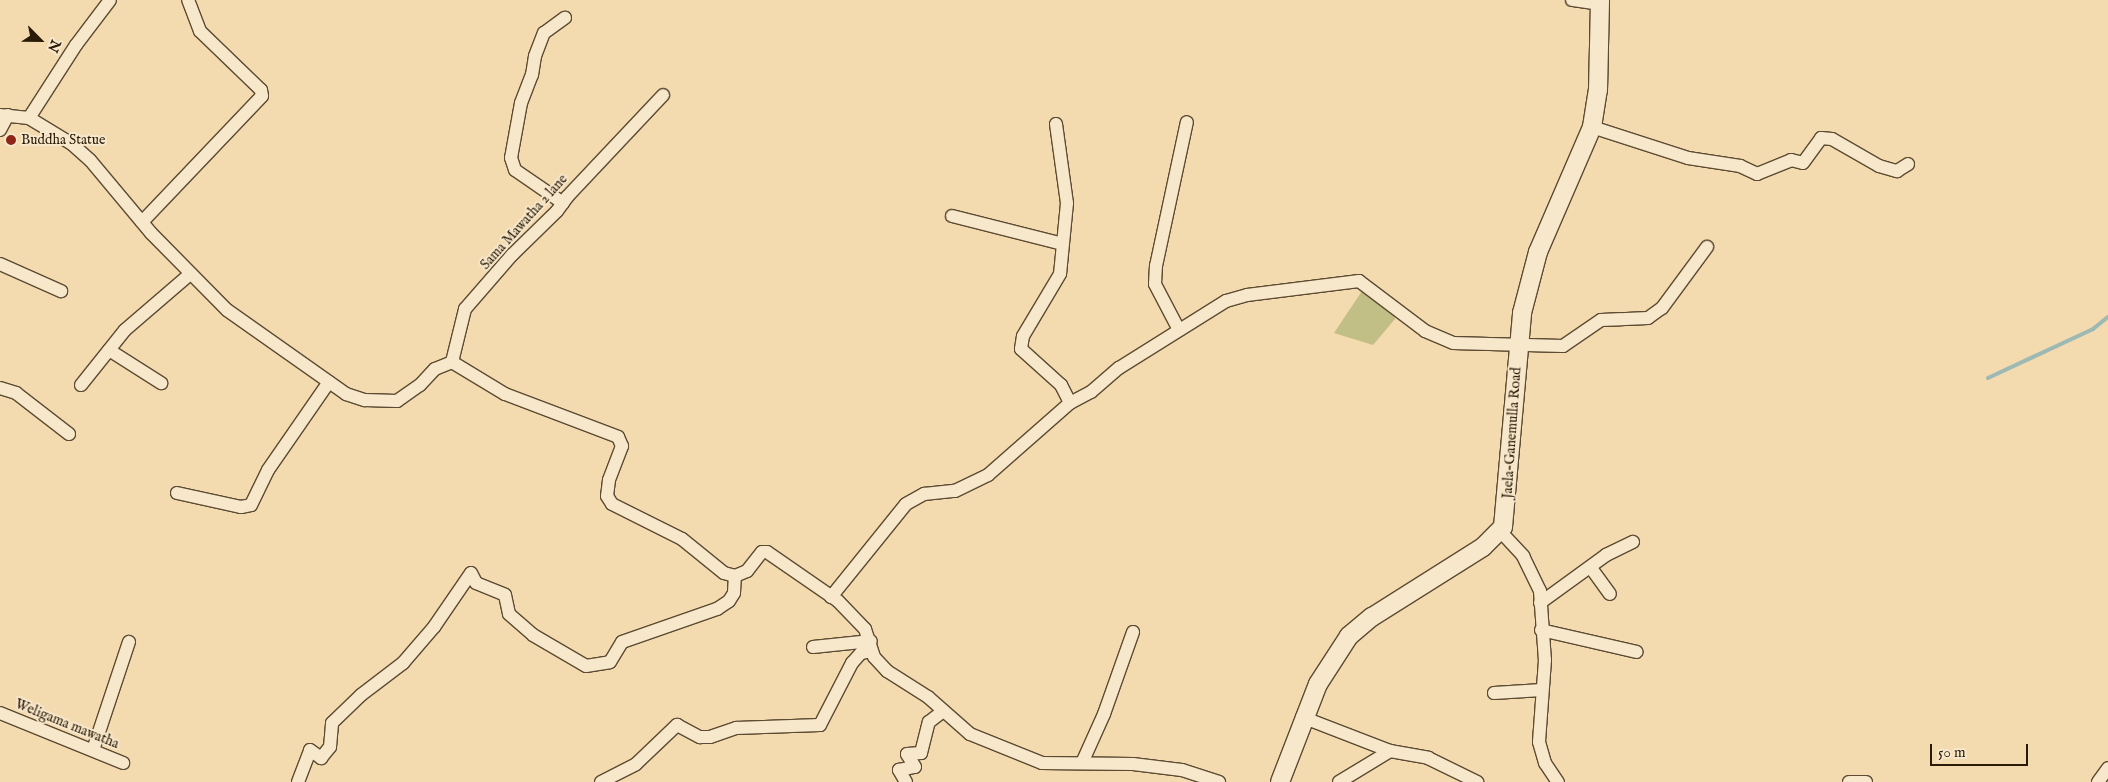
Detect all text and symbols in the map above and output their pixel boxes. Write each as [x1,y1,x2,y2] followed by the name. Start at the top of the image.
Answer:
[15,15,65,65] north arrow
[43,37,64,55] text: N
[21,132,106,148] place label: Buddha Statue
[5,134,17,146] marker: Buddha Statue
[477,171,571,273] street label: Sama Mawatha 2 lane
[1499,367,1525,499] street label: Jaela-Ganemulla Road
[13,696,121,752] street label: Weligama mawatha
[1933,734,2030,766] scale bar
[1938,743,1966,762] text: 50 m

